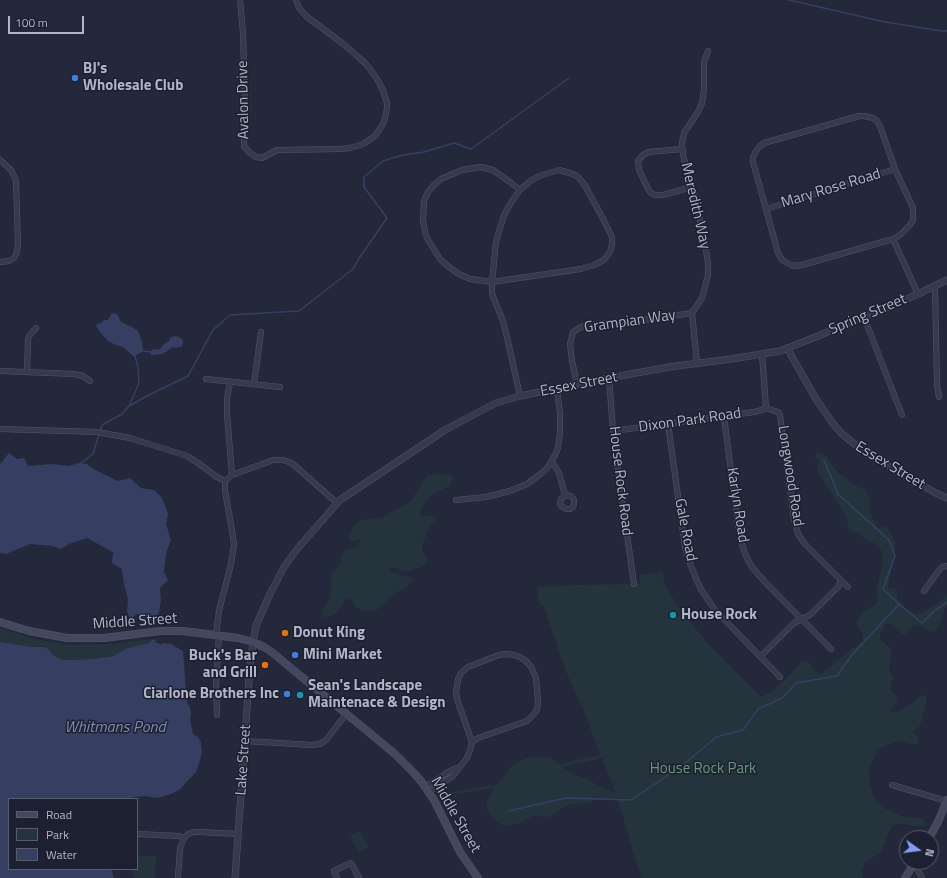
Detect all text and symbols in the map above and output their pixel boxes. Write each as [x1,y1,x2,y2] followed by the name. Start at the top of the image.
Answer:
[10,8,86,34] scale bar
[15,13,48,32] text: 100 m
[83,60,183,95] place label: BJ's Wholesale Club
[234,60,254,140] street label: Avalon Drive
[70,73,80,83] marker: BJ's Wholesale Club
[676,161,714,251] street label: Meredith Way
[779,165,883,213] street label: Mary Rose Road
[827,291,909,339] street label: Spring Street
[583,307,677,337] street label: Grampian Way
[539,369,619,401] street label: Essex Street
[638,405,742,437] street label: Dixon Park Road
[773,424,807,528] street label: Longwood Road
[604,425,636,537] street label: House Rock Road
[852,438,928,494] street label: Essex Street
[722,466,752,544] street label: Karlyn Road
[670,497,700,563] street label: Gale Road
[681,606,757,624] place label: House Rock
[92,610,178,634] street label: Middle Street
[668,610,678,620] marker: House Rock
[293,624,365,642] place label: Donut King
[280,628,290,638] marker: Donut King
[303,646,382,664] place label: Mini Market
[189,647,257,682] place label: Buck's Bar and Grill
[290,650,300,660] marker: Mini Market
[260,660,270,670] marker: Buck's Bar and Grill
[308,677,446,712] place label: Sean's Landscape Maintenace & Design
[143,685,279,703] place label: Ciarlone Brothers Inc
[282,689,292,699] marker: Ciarlone Brothers Inc
[295,690,305,700] marker: Sean's Landscape Maintenace & Design
[64,718,166,738] water label: Whitmans Pond
[233,724,255,796] street label: Lake Street
[650,760,756,778] park label: House Rock Park
[426,774,484,856] street label: Middle Street
[8,798,138,870] legend
[46,805,72,824] text: Road
[46,825,69,844] text: Park
[899,830,939,870] north arrow
[46,845,77,864] text: Water
[921,847,938,858] text: N

